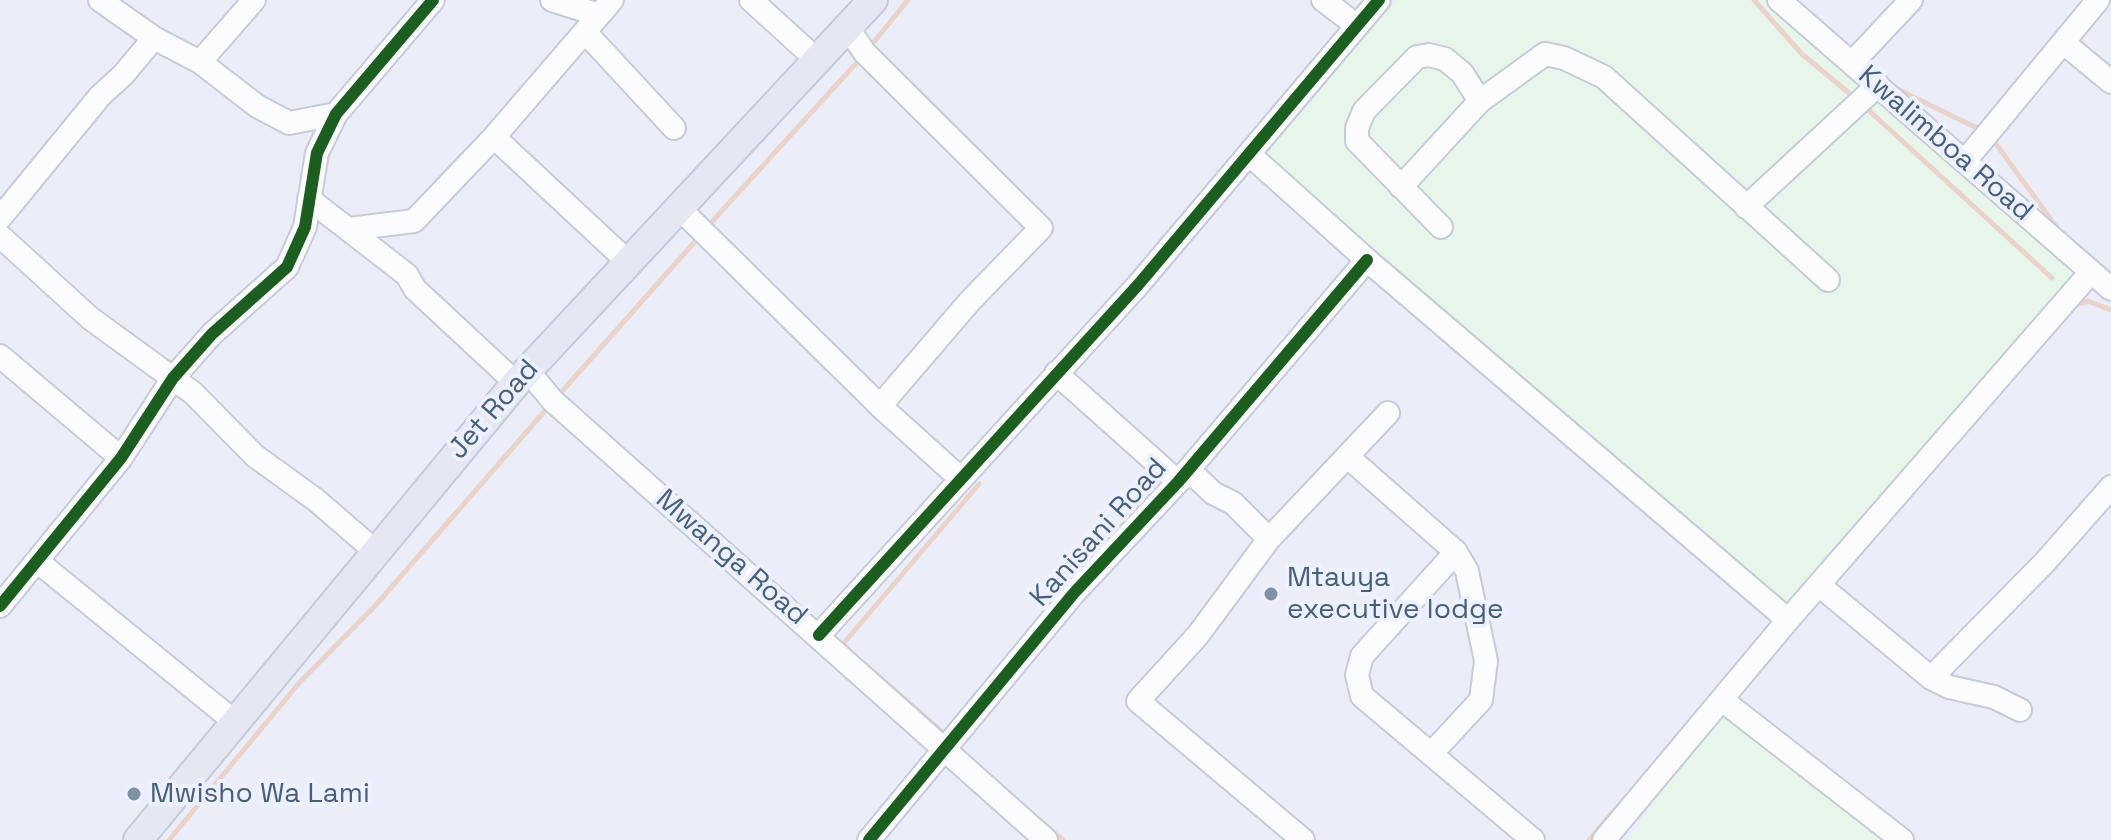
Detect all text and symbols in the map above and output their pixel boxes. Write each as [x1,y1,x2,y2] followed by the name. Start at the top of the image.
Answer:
[1851,59,2039,229] street label: Kwalimboa Road
[442,353,546,467] street label: Jet Road
[1024,452,1174,614] street label: Kanisani Road
[648,483,814,633] street label: Mwanga Road
[1287,561,1504,627] place label: Mtauya executive lodge
[1262,585,1280,603] marker: Mtauya executive lodge
[150,777,370,811] place label: Mwisho Wa Lami
[125,785,143,803] marker: Mwisho Wa Lami

